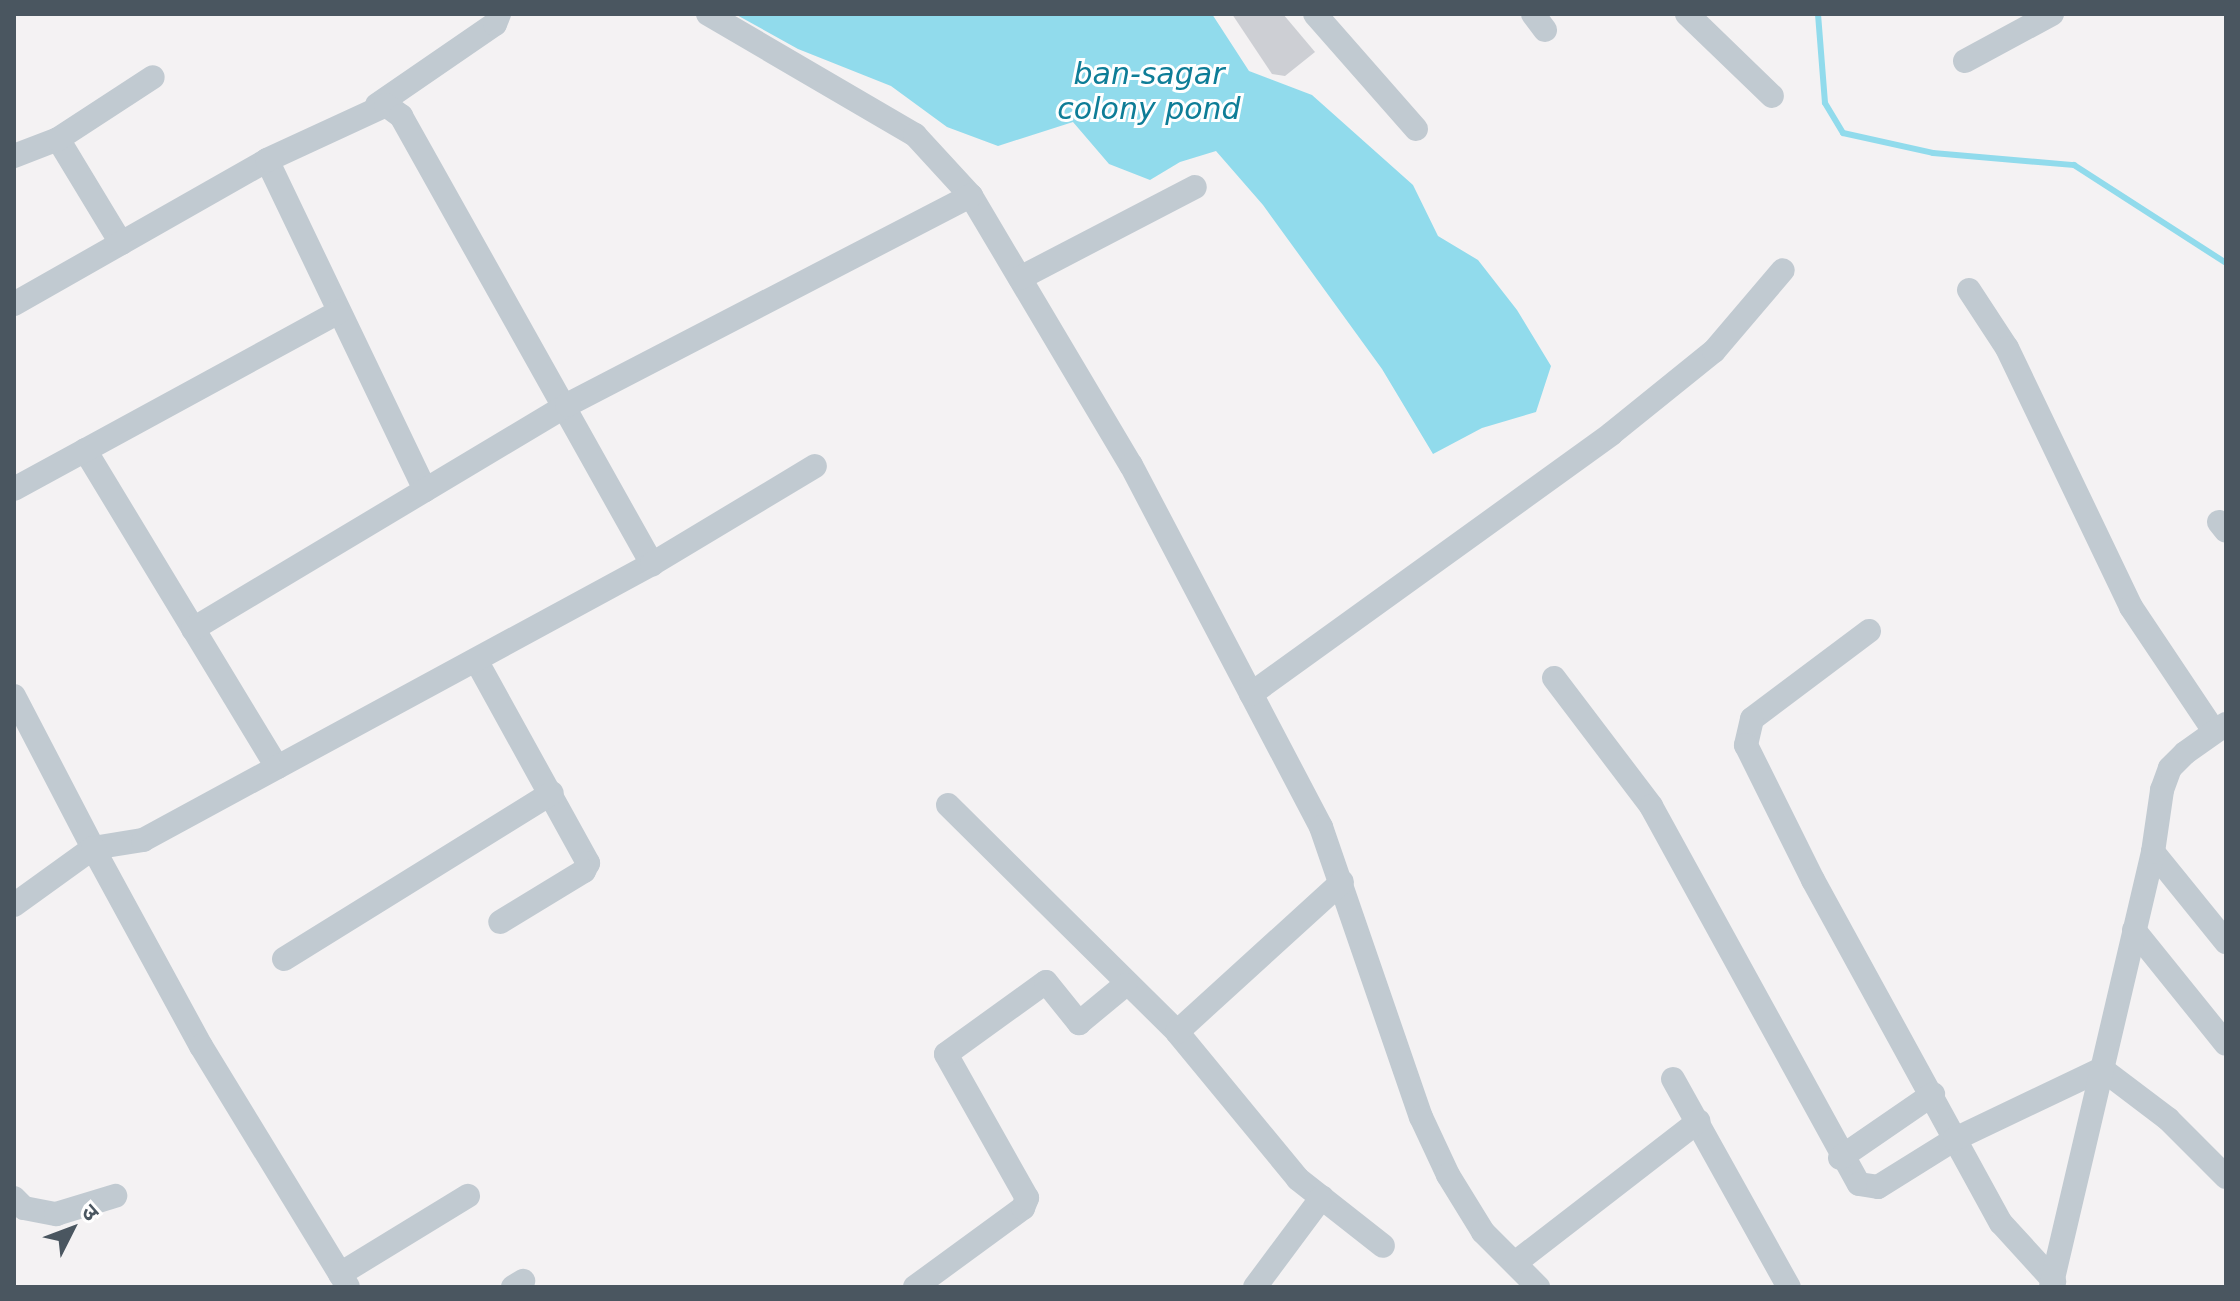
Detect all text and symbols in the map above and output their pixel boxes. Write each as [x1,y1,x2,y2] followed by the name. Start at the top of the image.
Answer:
[1057,56,1241,126] water label: ban-sagar colony pond
[32,1189,112,1269] north arrow
[77,1199,104,1226] text: उ

